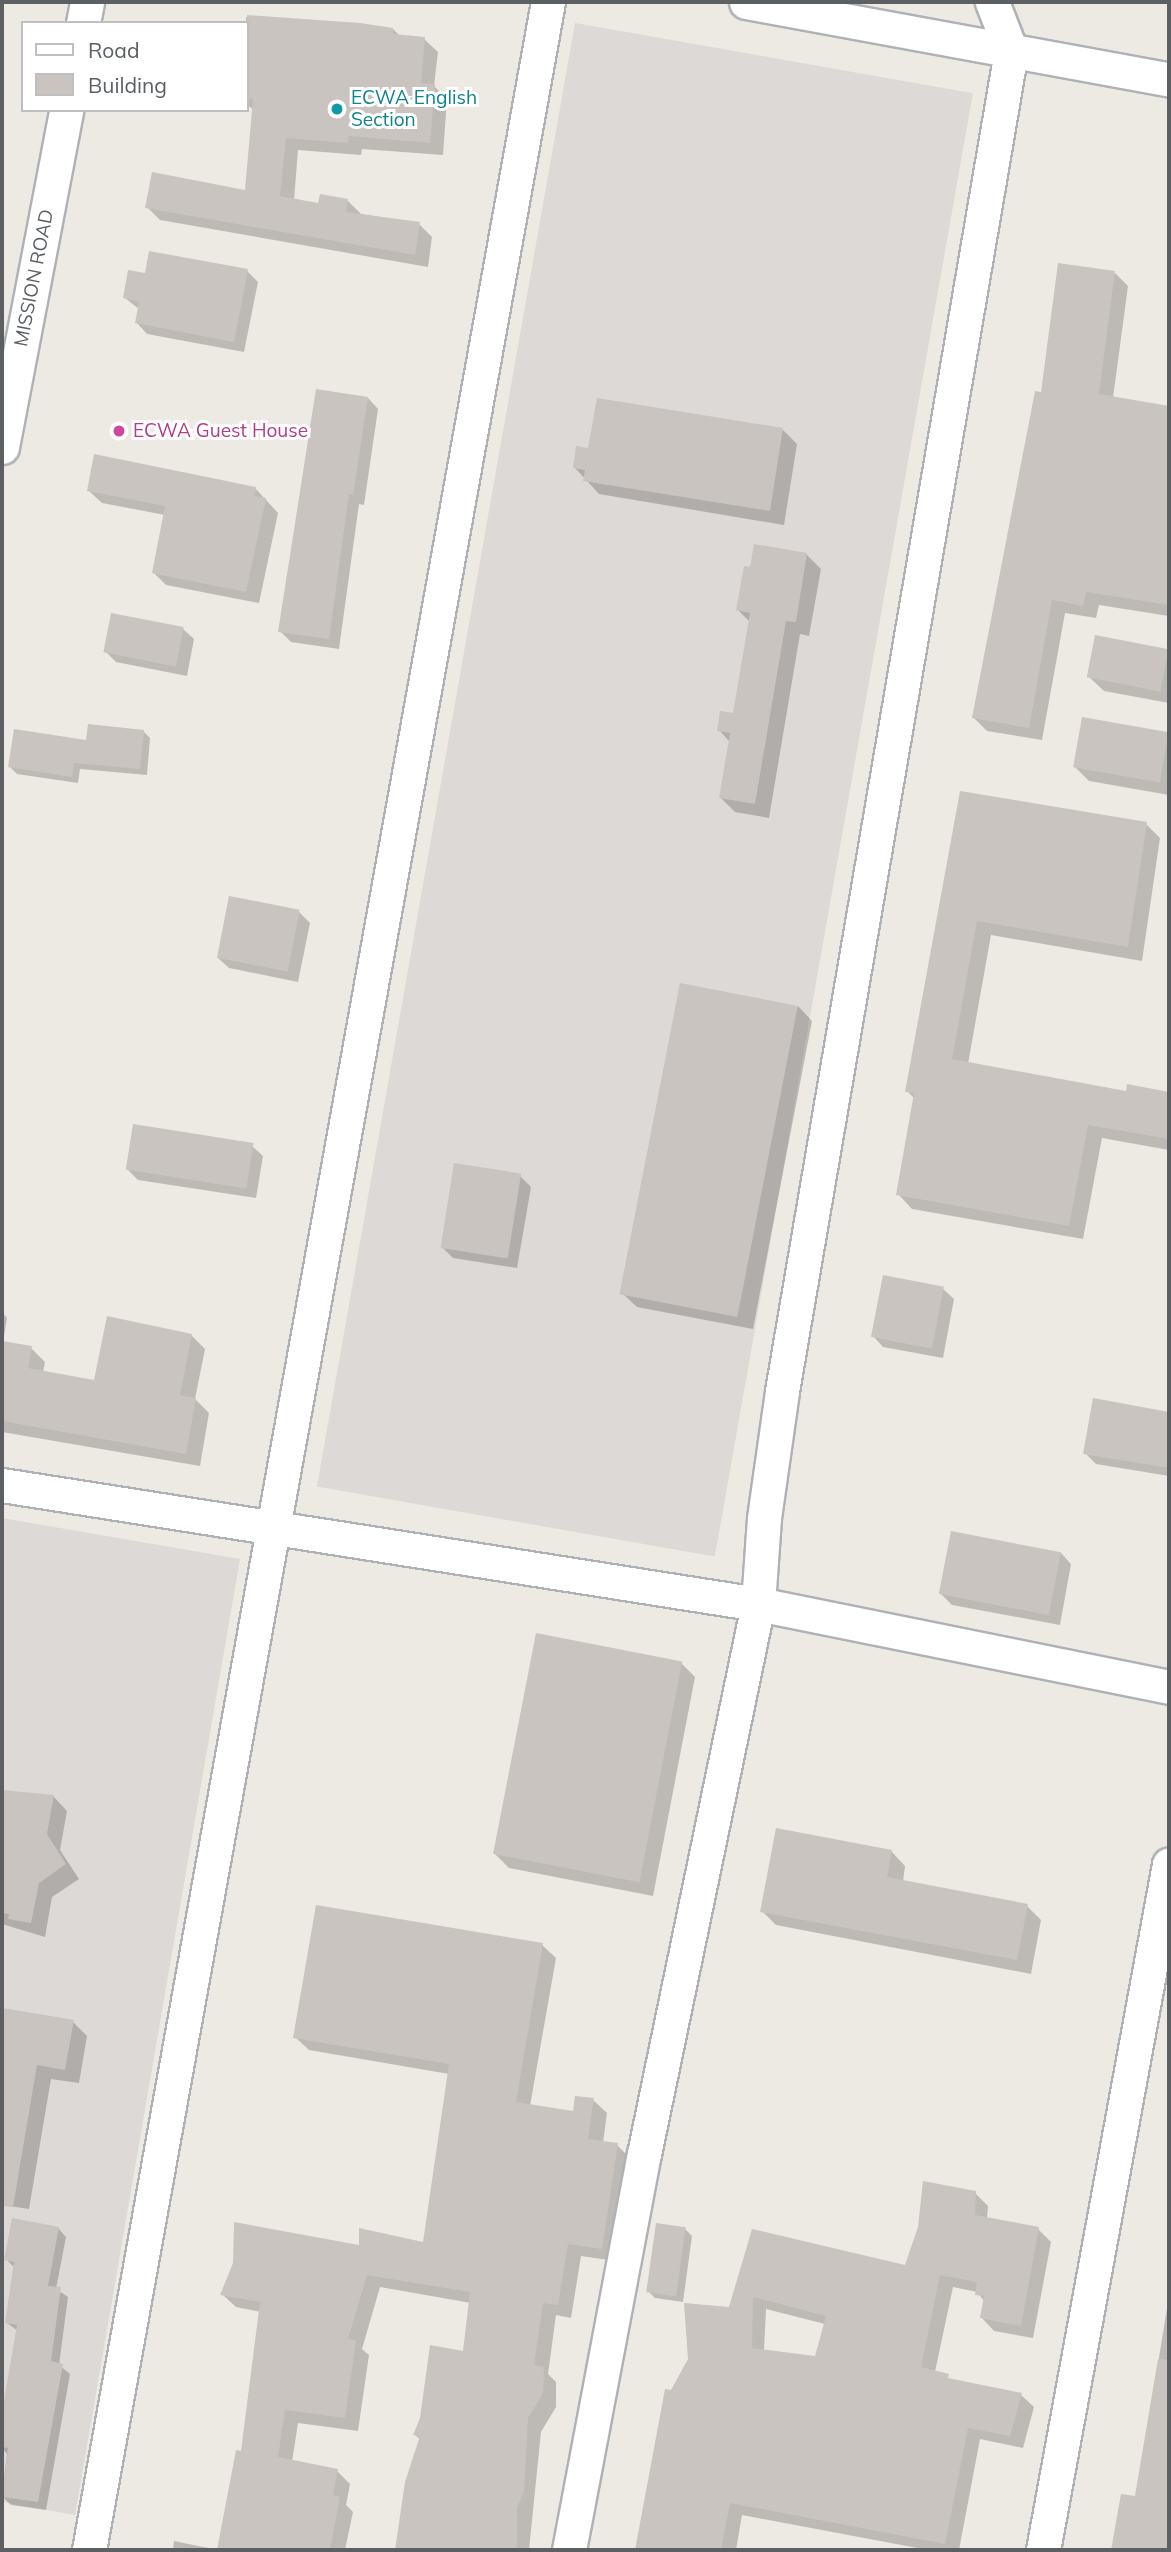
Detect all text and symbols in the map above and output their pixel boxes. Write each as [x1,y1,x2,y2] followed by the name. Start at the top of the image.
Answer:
[21,21,248,112] legend
[88,37,139,63] text: Road
[88,72,167,98] text: Building
[351,87,477,131] place label: ECWA English Section
[329,101,345,117] marker: ECWA English Section
[10,207,58,349] street label: MISSION ROAD
[133,420,308,442] place label: ECWA Guest House
[111,423,127,439] marker: ECWA Guest House

